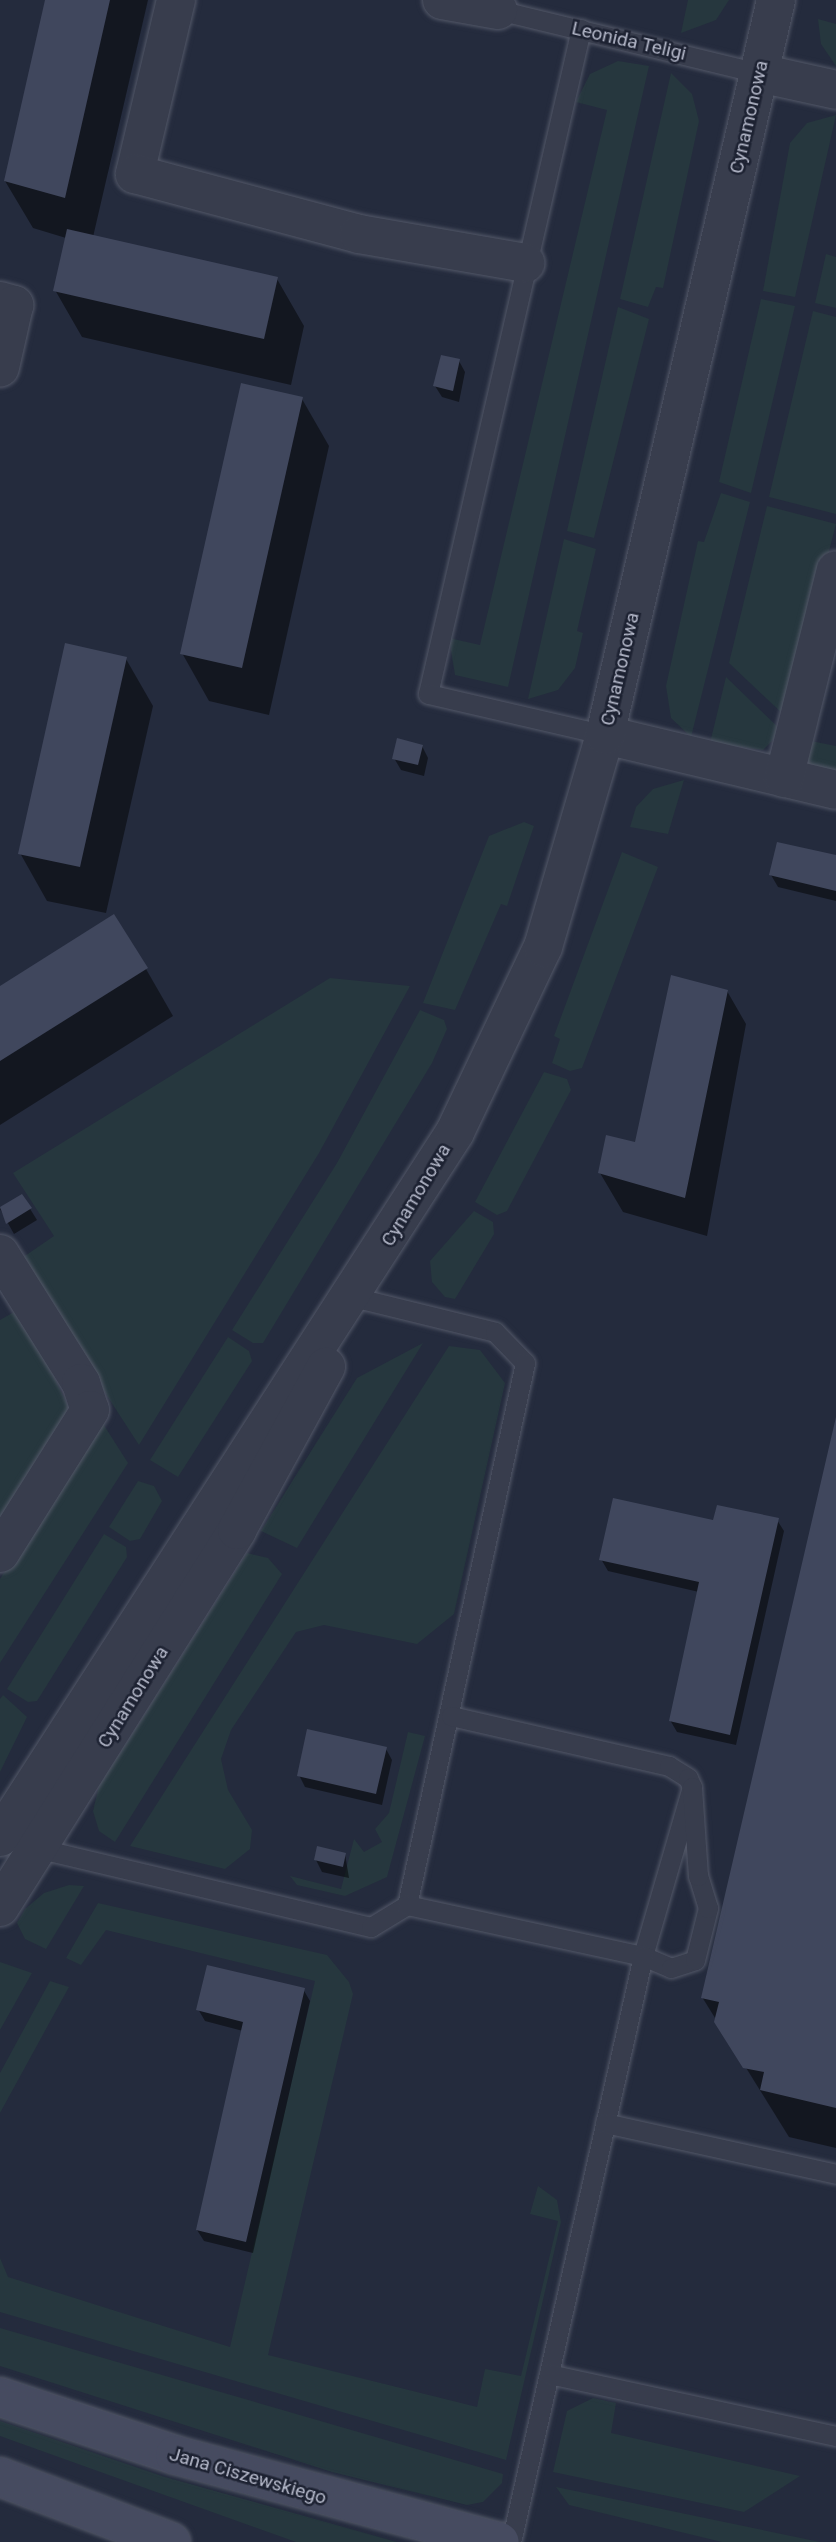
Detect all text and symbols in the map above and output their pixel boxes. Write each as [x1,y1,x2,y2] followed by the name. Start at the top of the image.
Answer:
[569,17,689,65] street label: Leonida Teligi
[725,58,773,176] street label: Cynamonowa
[596,610,644,728] street label: Cynamonowa
[376,1140,456,1250] street label: Cynamonowa
[93,1642,173,1752] street label: Cynamonowa
[167,2443,329,2509] street label: Jana Ciszewskiego

